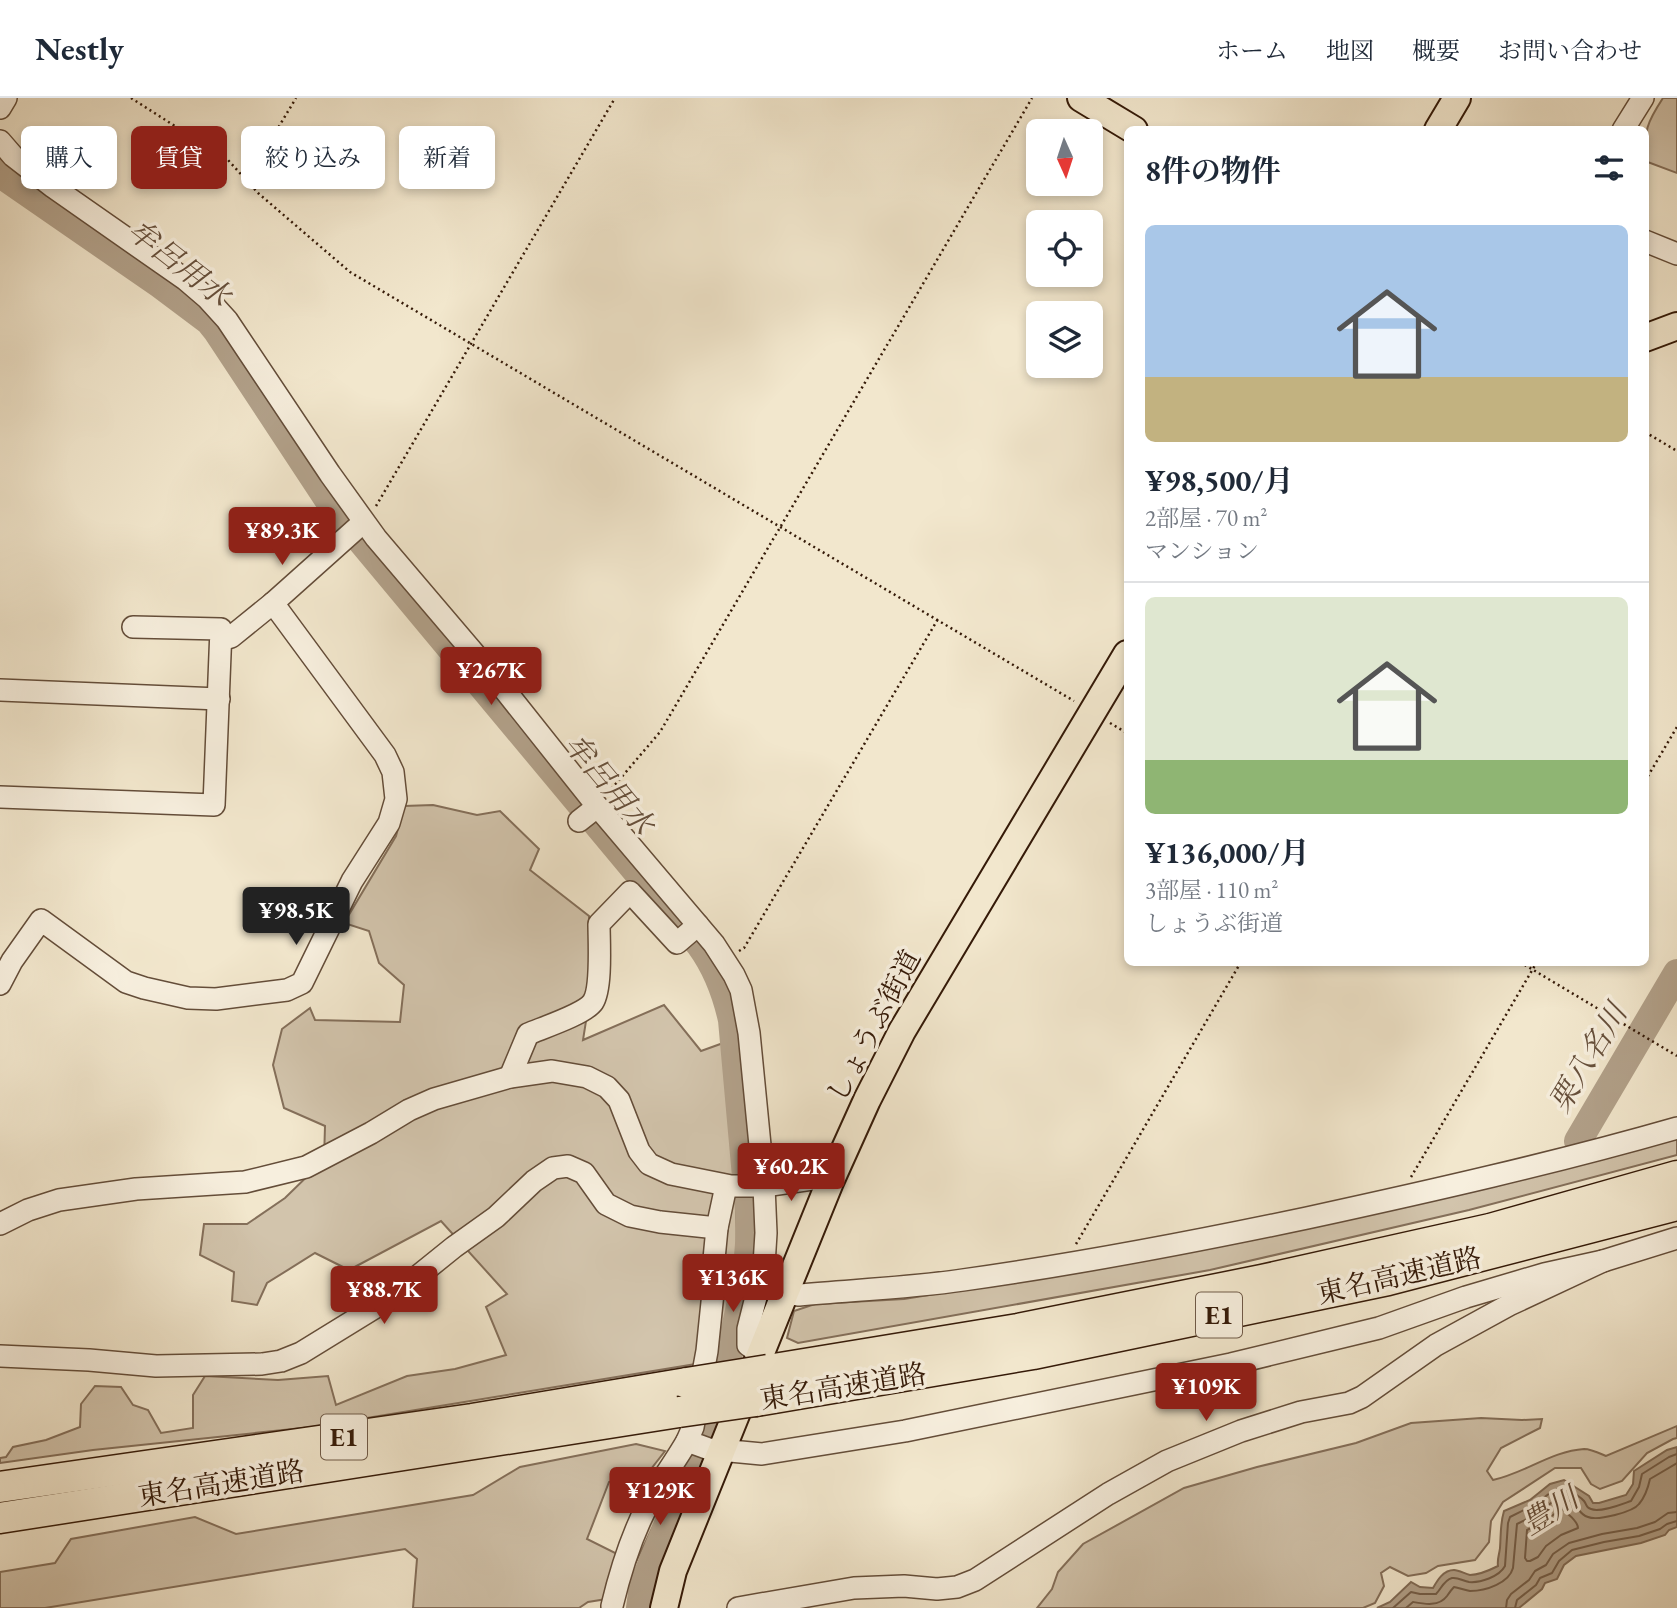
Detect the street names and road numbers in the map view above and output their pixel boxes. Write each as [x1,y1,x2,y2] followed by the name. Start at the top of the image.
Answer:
[818,943,928,1109] street label: しょうぶ街道
[1313,1239,1485,1311] street label: 東名高速道路
[1196,1292,1242,1338] road number: E1
[757,1355,929,1417] street label: 東名高速道路
[321,1414,367,1460] road number: E1
[135,1452,307,1514] street label: 東名高速道路

